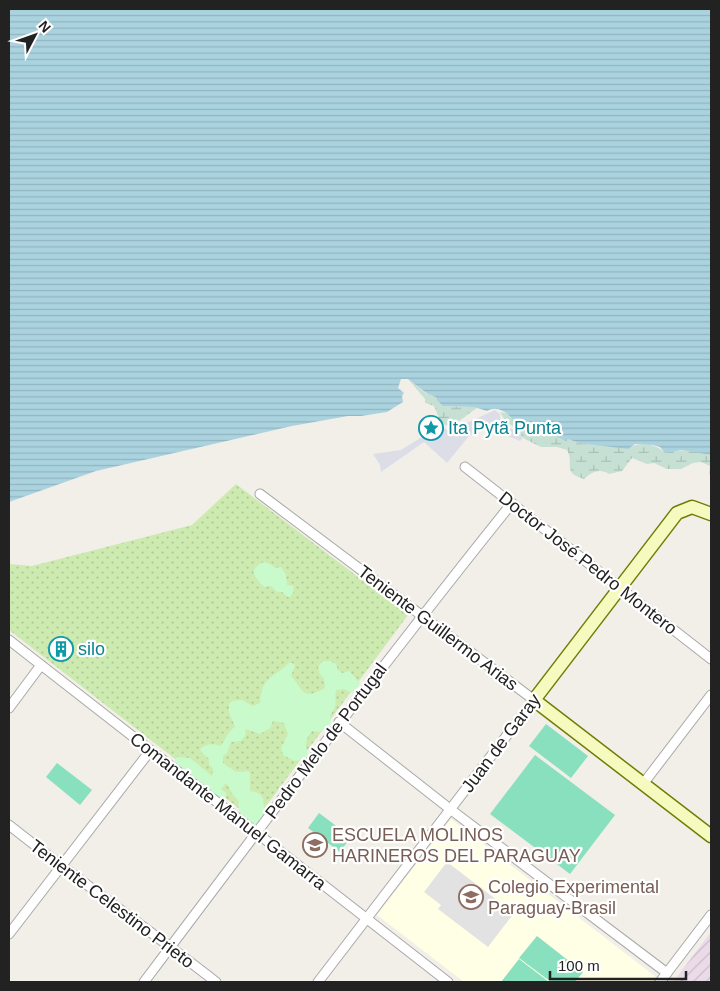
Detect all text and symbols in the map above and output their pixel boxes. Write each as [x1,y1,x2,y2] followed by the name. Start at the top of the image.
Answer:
[10,10,60,60] north arrow
[35,17,54,36] text: N
[418,415,444,441] place icon: Ita Pytã Punta
[448,418,562,438] place label: Ita Pytã Punta
[495,487,681,639] street label: Doctor José Pedro Montero
[354,561,522,695] street label: Teniente Guillermo Arias
[48,636,74,662] building icon: silo
[78,639,105,659] place label: silo
[261,659,391,823] street label: Pedro Melo de Portugal
[457,690,545,796] street label: Juan de Garay
[126,728,331,894] street label: Comandante Manuel Gamarra
[332,825,581,866] place label: ESCUELA MOLINOS HARINEROS DEL PARAGUAY
[302,832,328,858] school or university icon: ESCUELA MOLINOS HARINEROS DEL PARAGUAY
[26,836,198,972] street label: Teniente Celestino Prieto
[488,877,659,918] place label: Colegio Experimental Paraguay-Brasil
[458,884,484,910] school or university icon: Colegio Experimental Paraguay-Brasil
[550,948,686,980] scale bar
[558,957,600,974] text: 100 m

